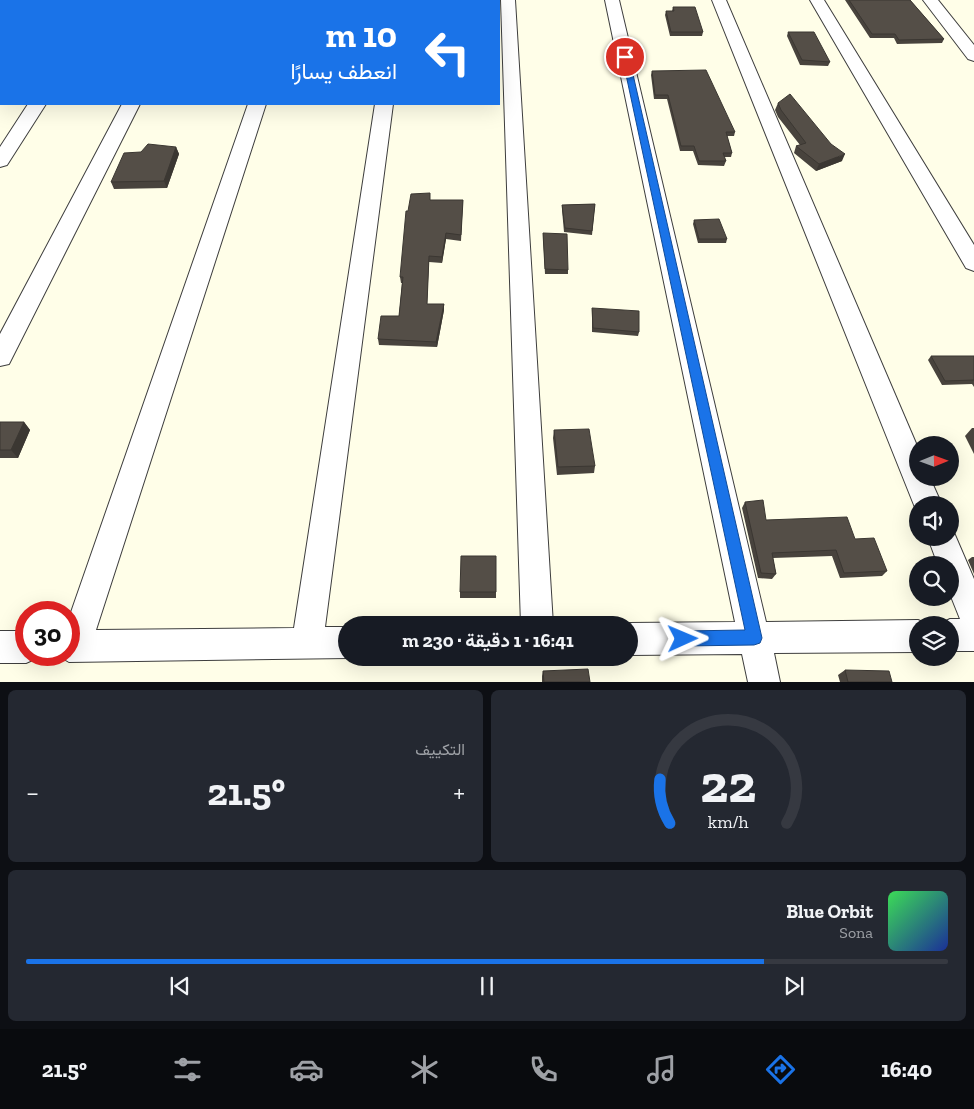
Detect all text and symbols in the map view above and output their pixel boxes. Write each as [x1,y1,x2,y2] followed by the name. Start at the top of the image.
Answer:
[325,14,397,56] text: 10 m
[415,20,480,85] icon: left
[604,36,646,78] pin
[611,43,639,71] icon: arrive
[290,58,397,85] text: انعطف يسارًا
[909,436,959,486] north arrow
[909,436,959,666] map controls
[909,496,959,546] button: sound
[909,556,959,606] button: search
[15,601,80,666] speed limit sign: 30
[656,612,708,664] position arrow
[909,616,959,666] button: layers
[402,629,574,652] text: 16:41 · 1 دقيقة · 230 m
[415,740,465,759] text: التكييف
[701,753,756,815] text: 22
[207,769,285,815] text: 21.5°
[26,776,39,809] text: −
[453,776,465,809] text: +
[708,811,749,833] text: km/h
[786,900,873,923] text: Blue Orbit
[839,923,873,942] text: Sona
[166,972,194,1000] icon: previous
[473,972,501,1000] icon: pause
[780,972,808,1000] icon: next
[170,1052,205,1087] icon: filters
[289,1052,324,1087] icon: car
[407,1052,442,1087] icon: climate
[526,1052,561,1087] icon: phone
[644,1052,679,1087] icon: music
[763,1052,798,1087] icon: directions
[42,1056,87,1083] text: 21.5°
[881,1056,932,1083] text: 16:40

